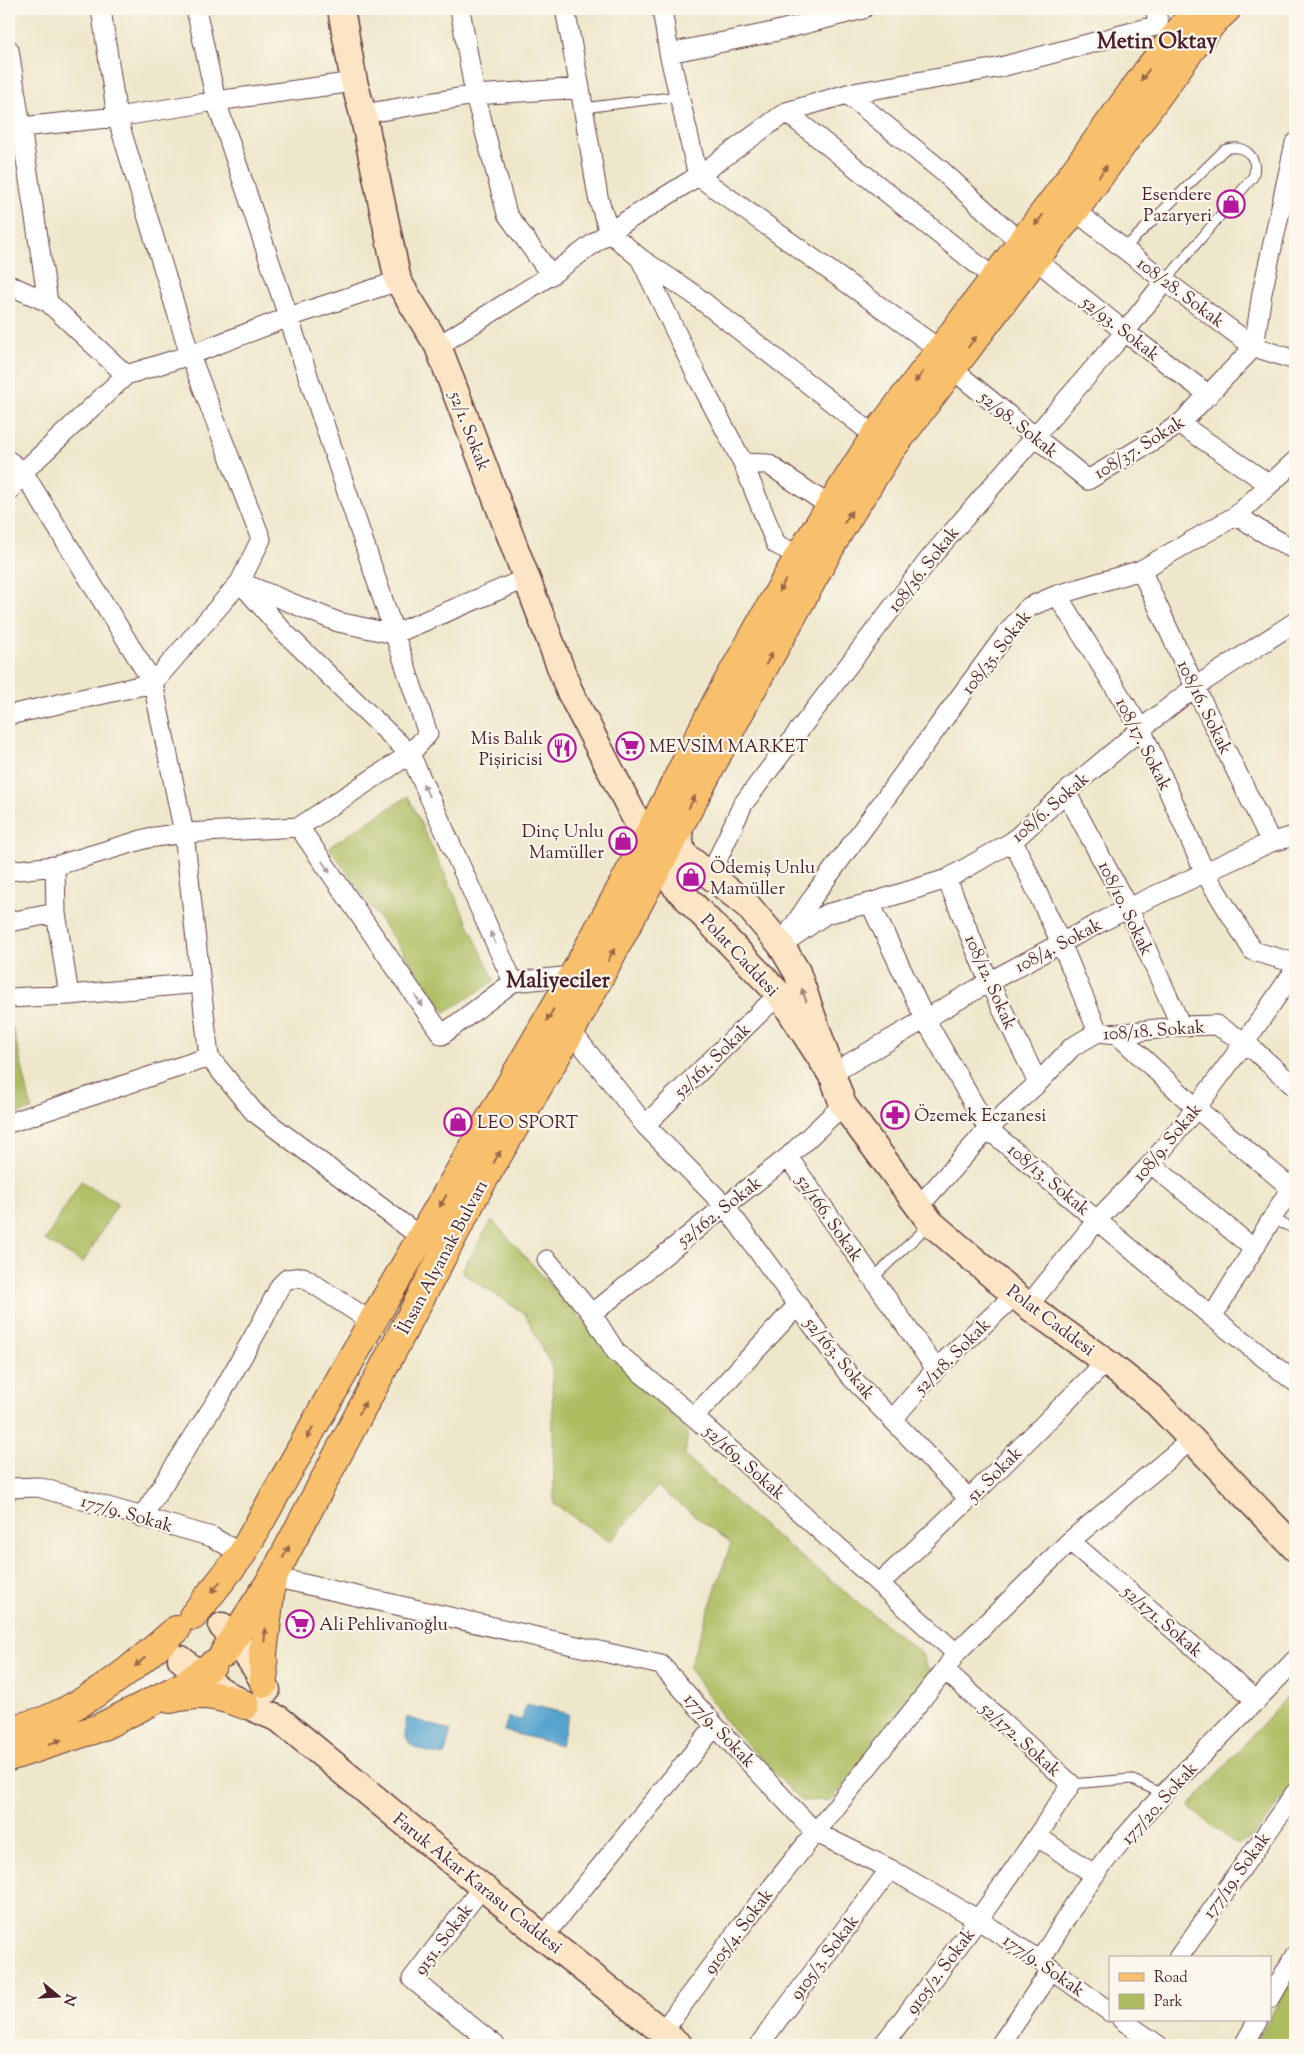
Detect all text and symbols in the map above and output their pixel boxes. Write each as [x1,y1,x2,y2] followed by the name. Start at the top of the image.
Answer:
[1097,27,1217,59] district label: Metin Oktay
[1140,68,1150,82] one-way arrow
[1098,164,1108,177] one-way arrow
[1142,183,1212,230] place label: Esendere Pazaryeri
[1216,189,1246,219] shop icon: Esendere Pazaryeri
[1034,213,1044,227] one-way arrow
[1130,252,1229,335] street label: 108/28. Sokak
[1074,290,1165,369] street label: 52/93. Sokak
[967,335,977,348] one-way arrow
[914,370,924,384] one-way arrow
[972,385,1063,466] street label: 52/98. Sokak
[441,387,495,476] street label: 52/1. Sokak
[1090,410,1191,487] street label: 108/37. Sokak
[843,510,853,524] one-way arrow
[883,521,967,619] street label: 108/36. Sokak
[778,578,786,593] one-way arrow
[956,605,1039,701] street label: 108/35. Sokak
[764,652,773,665] one-way arrow
[1169,656,1237,760] street label: 108/16. Sokak
[1108,694,1177,796] street label: 108/17. Sokak
[471,727,543,774] place label: Mis Balık Pişiricisi
[615,731,645,761] supermarket icon: MEVSİM MARKET
[547,733,577,763] restaurant icon: Mis Balık Pişiricisi
[649,735,808,761] place label: MEVSİM MARKET
[1007,767,1096,850] street label: 108/6. Sokak
[422,783,430,797] one-way arrow
[688,795,696,809] one-way arrow
[522,820,604,867] place label: Dinç Unlu Mamüller
[608,826,638,856] shop icon: Dinç Unlu Mamüller
[710,856,815,903] place label: Ödemiş Unlu Mamüller
[1090,857,1158,961] street label: 108/10. Sokak
[321,860,331,874] one-way arrow
[676,862,706,892] shop icon: Ödemiş Unlu Mamüller
[693,909,784,1004] street label: Polat Caddesi
[1011,913,1107,981] street label: 108/4. Sokak
[489,931,497,945] one-way arrow
[957,931,1022,1035] street label: 108/12. Sokak
[607,947,615,962] one-way arrow
[506,966,611,998] district label: Maliyeciler
[800,987,808,1002] one-way arrow
[414,994,424,1008] one-way arrow
[546,1008,555,1022] one-way arrow
[1102,1015,1206,1049] street label: 108/18. Sokak
[668,1018,758,1106] street label: 52/161. Sokak
[1128,1098,1209,1188] street label: 108/9. Sokak
[880,1100,910,1130] pharmacy icon: Özemek Eczanesi
[914,1104,1046,1130] place label: Özemek Eczanesi
[443,1107,473,1137] shop icon: LEO SPORT
[477,1111,578,1137] place label: LEO SPORT
[1001,1138,1095,1223] street label: 108/13. Sokak
[492,1150,501,1163] one-way arrow
[788,1169,868,1268] street label: 52/166. Sokak
[672,1171,768,1255] street label: 52/162. Sokak
[392,1176,496,1340] street label: İhsan Alyanak Bulvarı
[439,1195,448,1208] one-way arrow
[1000,1280,1100,1364] street label: Polat Caddesi
[796,1311,880,1406] street label: 52/163. Sokak
[909,1313,998,1402] street label: 52/118. Sokak
[358,1401,366,1415] one-way arrow
[697,1419,790,1507] street label: 52/169. Sokak
[306,1426,314,1441] one-way arrow
[961,1442,1029,1510] street label: 51. Sokak
[77,1489,176,1541] street label: 177/9. Sokak
[282,1544,290,1559] one-way arrow
[211,1580,222,1593] one-way arrow
[1115,1580,1208,1665] street label: 52/171. Sokak
[285,1609,315,1639] supermarket icon: Ali Pehlivanoğlu
[319,1613,448,1639] place label: Ali Pehlivanoğlu
[261,1626,269,1642] one-way arrow
[134,1656,146,1668] one-way arrow
[677,1688,761,1775] street label: 177/9. Sokak
[973,1696,1066,1784] street label: 52/172. Sokak
[48,1738,63,1746] one-way arrow
[1116,1757,1205,1852] street label: 177/20. Sokak
[386,1808,567,1961] street label: Faruk Akar Karasu Caddesi
[1197,1827,1278,1925] street label: 177/19. Sokak
[699,1884,781,1981] street label: 9105/4. Sokak
[409,1899,480,1982] street label: 9151. Sokak
[785,1910,866,2006] street label: 9105/3. Sokak
[901,1924,983,2021] street label: 9105/2. Sokak
[997,1929,1089,2005] street label: 177/9. Sokak
[1109,1956,1272,2022] legend
[1154,1968,1188,1989] text: Road
[32,1972,82,2022] north arrow
[57,1991,80,2008] text: N
[1154,1992,1183,2013] text: Park

